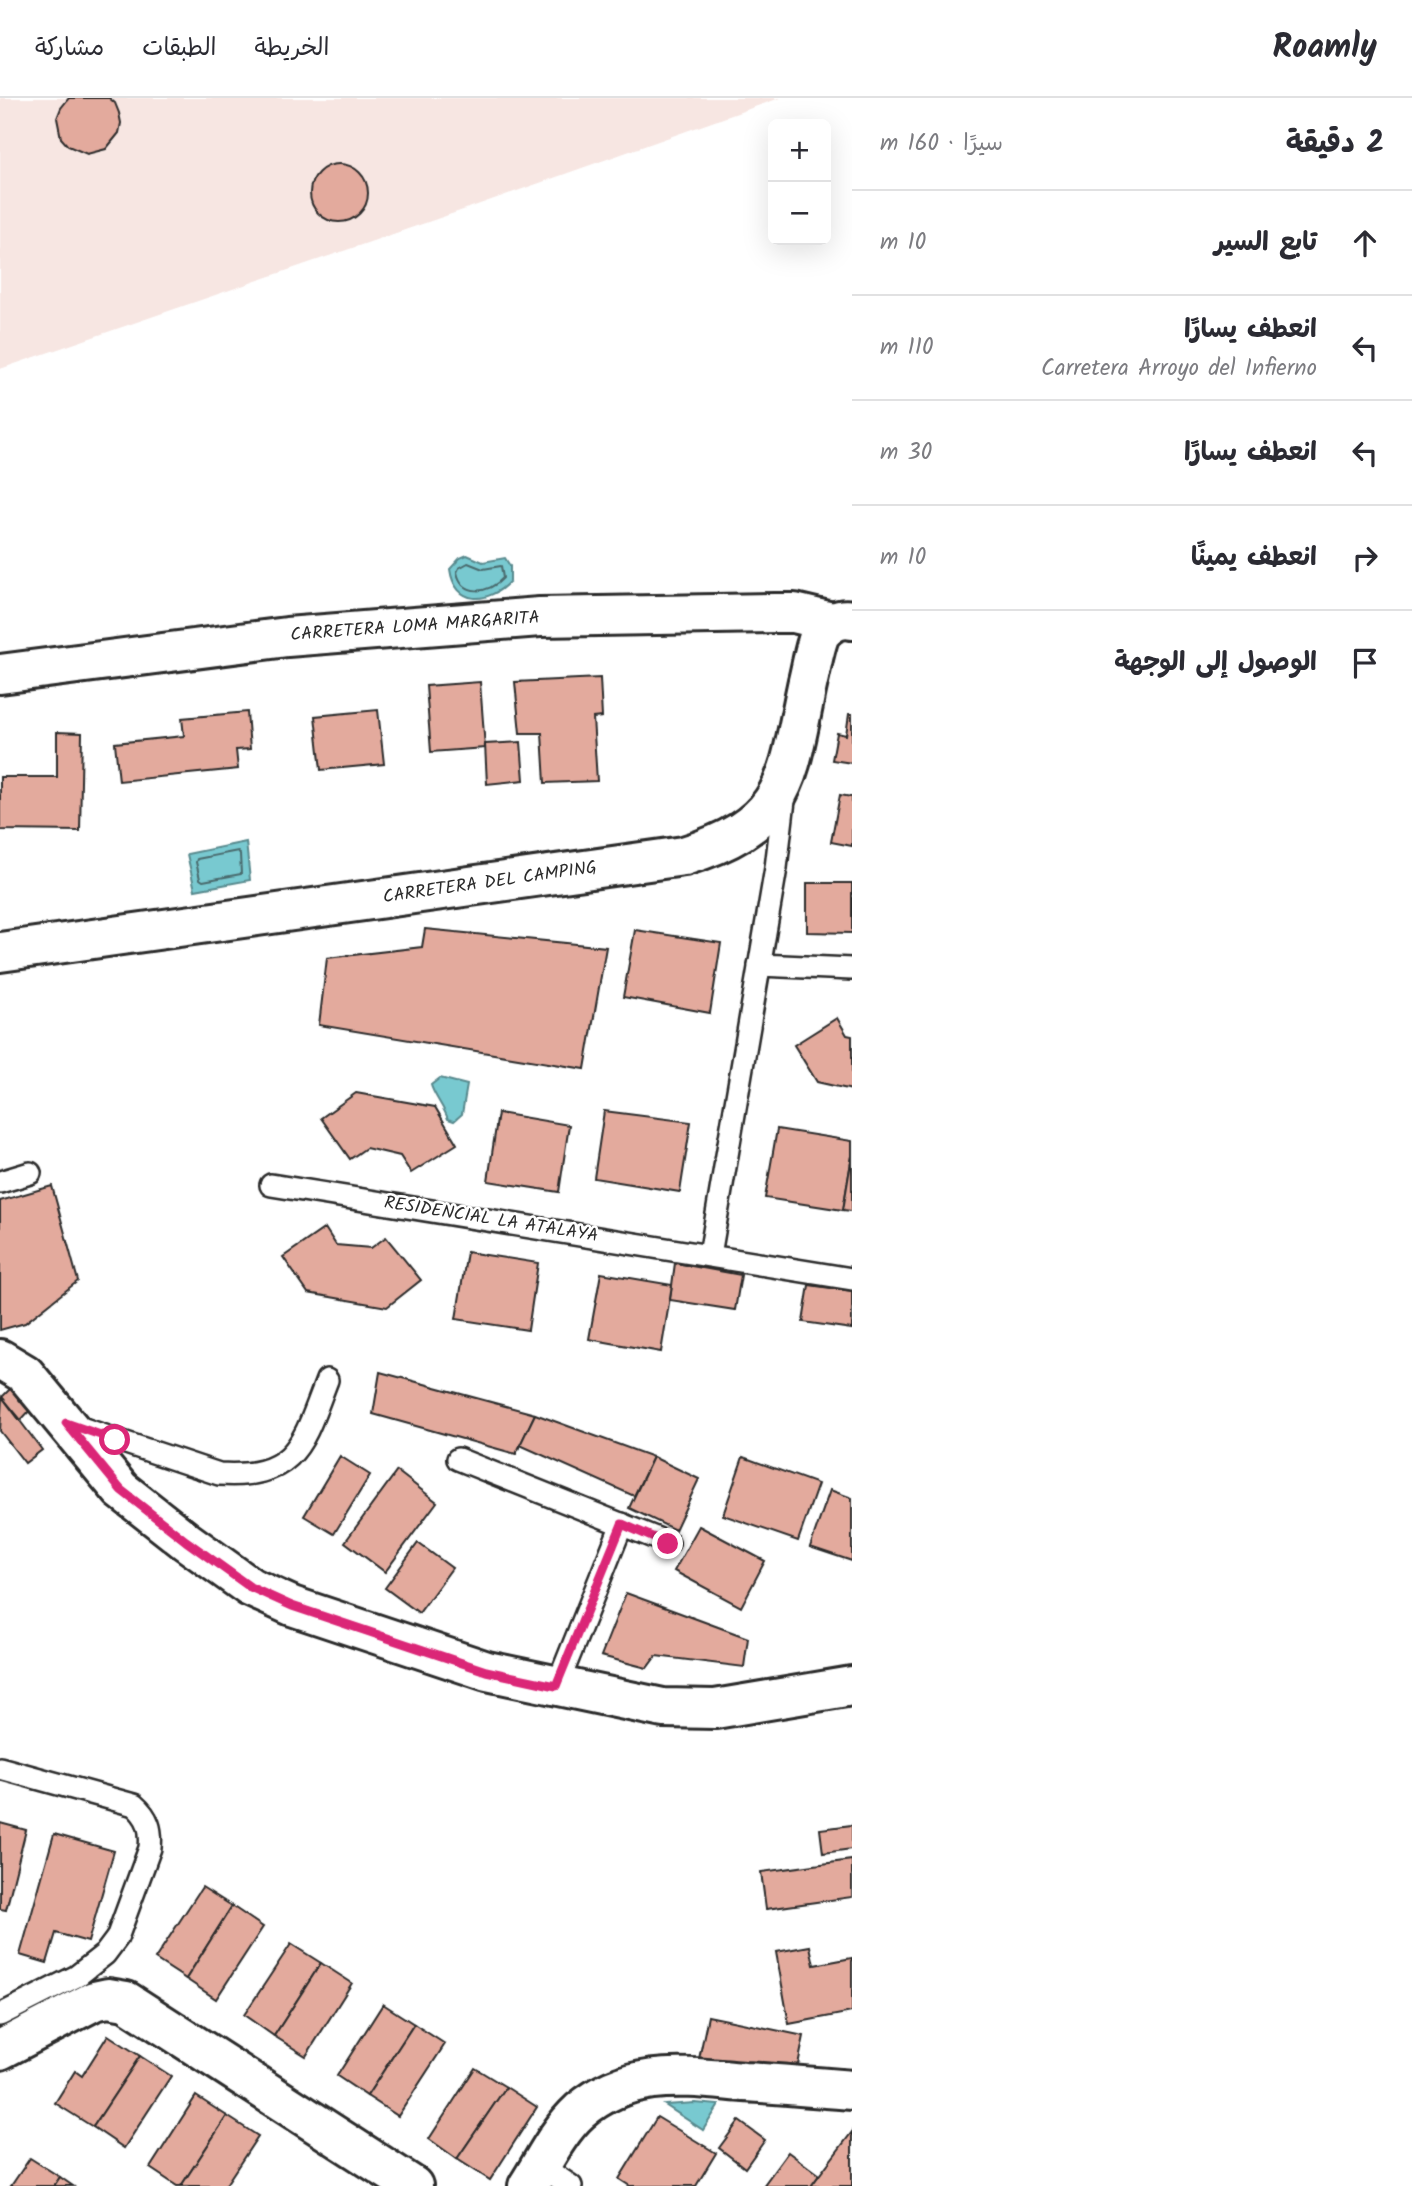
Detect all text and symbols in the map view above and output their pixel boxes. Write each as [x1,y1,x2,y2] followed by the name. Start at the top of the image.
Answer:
[1272,22,1377,75] text: Roamly
[35,29,104,68] text: مشاركة
[142,29,217,68] text: الطبقات
[255,29,329,68] text: الخريطة
[768,119,831,245] map controls
[768,119,831,182] button: +
[1286,120,1384,168] text: 2 دقيقة
[880,126,1003,162] text: سيرًا · 160 m
[768,182,831,245] button: −
[1214,222,1317,264] text: تابع السير
[1346,224,1384,262] icon: ahead
[880,225,926,261] text: 10 m
[1184,309,1317,351] text: انعطف يسارًا
[1346,329,1384,367] icon: left
[880,330,934,366] text: 110 m
[1041,351,1317,387] text: Carretera Arroyo del Infierno
[1184,432,1317,474] text: انعطف يسارًا
[1346,434,1384,472] icon: left
[880,435,932,471] text: 30 m
[1191,537,1317,579] text: انعطف يمينًا
[1346,539,1384,577] icon: right
[880,540,926,576] text: 10 m
[289,604,541,650] street label: CARRETERA LOMA MARGARITA
[1114,642,1317,684] text: الوصول إلى الوجهة
[1346,644,1384,682] icon: arrive
[381,854,599,912] street label: CARRETERA DEL CAMPING
[382,1189,600,1251] street label: RESIDENCIAL LA ATALAYA
[99,1424,130,1455] route start
[652,1528,683,1559] route end

